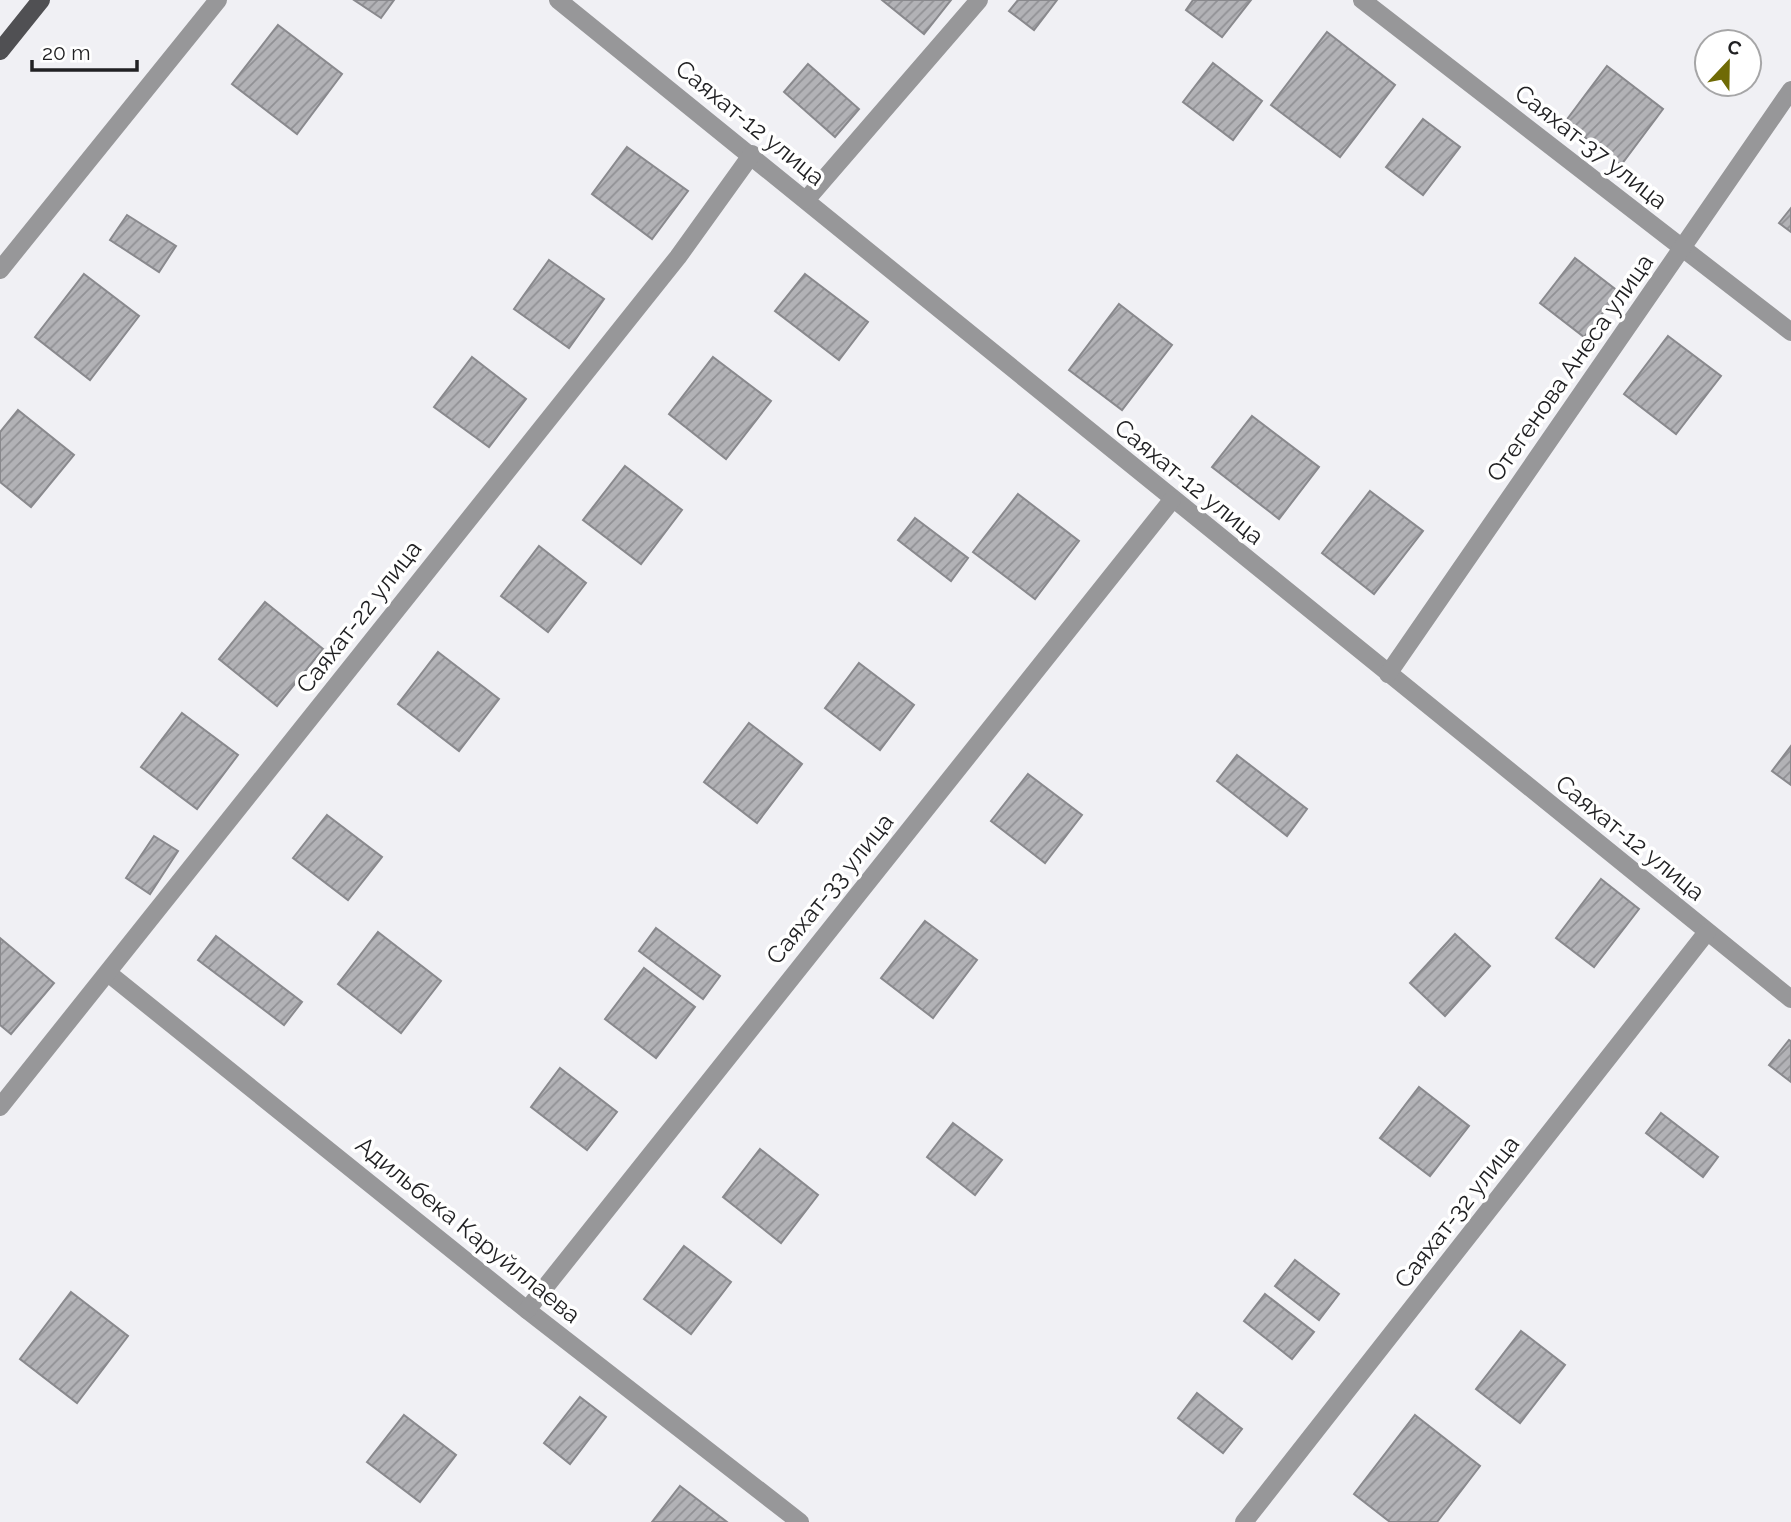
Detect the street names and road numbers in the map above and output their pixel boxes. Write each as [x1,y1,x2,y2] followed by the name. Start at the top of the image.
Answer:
[670,54,831,192] street label: Саяхат-12 улица
[1509,78,1673,215] street label: Саяхат-37 улица
[1480,248,1659,487] street label: Отегенова Анеса улица
[1109,413,1270,551] street label: Саяхат-12 улица
[290,535,427,699] street label: Саяхат-22 улица
[1550,769,1711,907] street label: Саяхат-12 улица
[760,807,899,970] street label: Саяхат-33 улица
[350,1130,586,1329] street label: Адильбека Каруйллаева
[1388,1130,1525,1294] street label: Саяхат-32 улица

